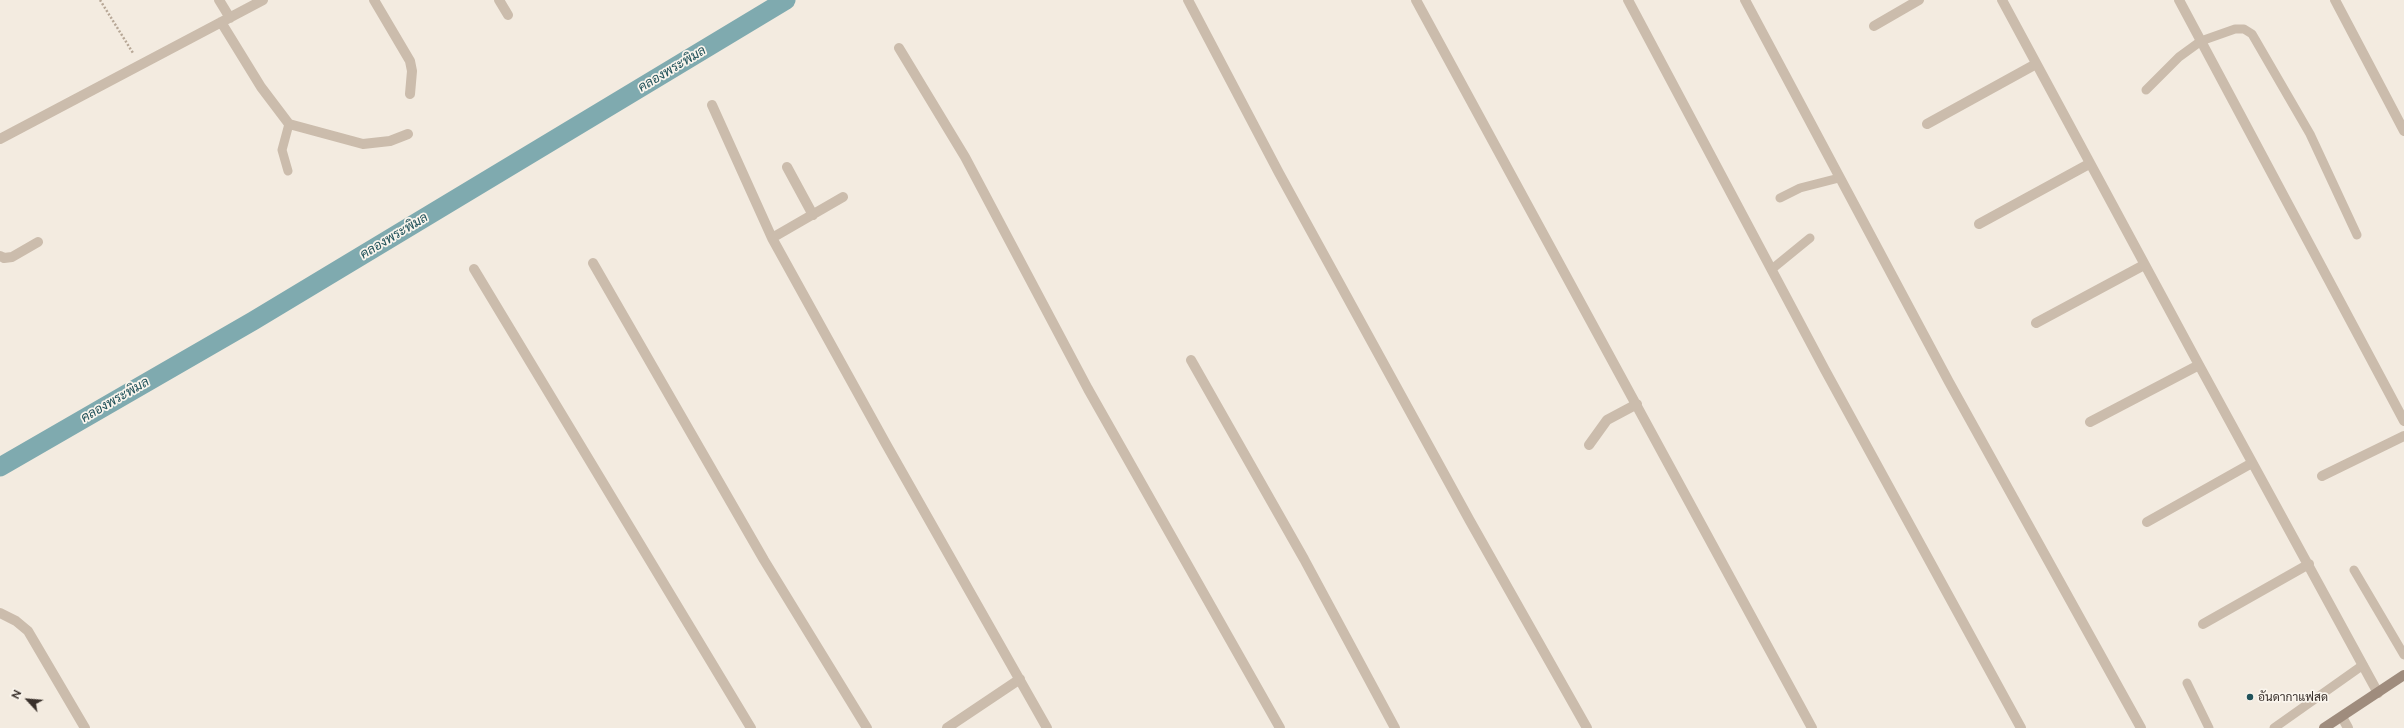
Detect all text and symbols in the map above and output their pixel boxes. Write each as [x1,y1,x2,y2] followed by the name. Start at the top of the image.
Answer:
[635,43,709,95] water label: คลองพระพิมล
[357,210,431,262] water label: คลองพระพิมล
[78,374,152,426] water label: คลองพระพิมล
[8,680,48,720] north arrow
[9,688,24,701] text: N
[2258,690,2328,704] place label: อันดากาแฟสด
[2245,692,2255,702] marker: อันดากาแฟสด

